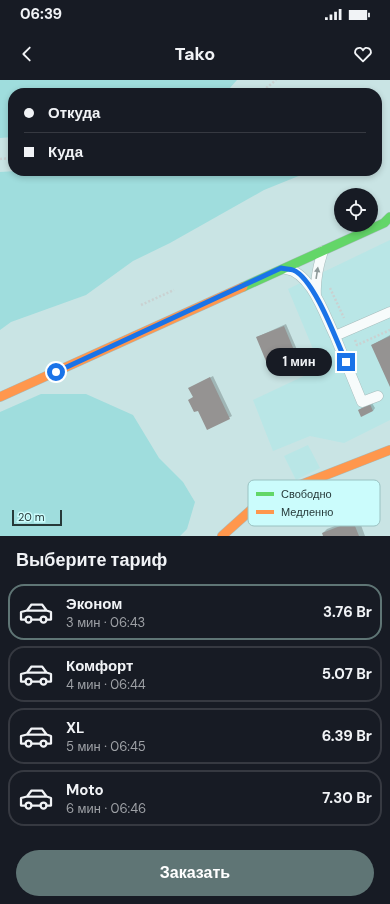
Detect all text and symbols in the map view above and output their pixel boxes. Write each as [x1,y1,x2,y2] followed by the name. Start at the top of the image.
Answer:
[20,4,62,24] text: 06:39
[175,42,215,66] text: Tako
[16,43,38,65] icon: back
[352,43,374,65] icon: heart
[48,103,100,123] text: Откуда
[48,142,83,162] text: Куда
[334,188,378,232] map controls
[334,188,378,232] button: locate
[315,266,321,279] one-way arrow
[266,348,332,376] callout: 1 мин
[282,353,316,370] text: 1 мин
[337,353,355,371] route end
[47,363,65,381] route start
[248,480,380,526] legend
[281,487,332,501] text: Свободно
[281,505,333,519] text: Медленно
[12,508,62,527] scale bar
[18,510,44,524] text: 20 m
[16,548,167,572] text: Выберите тариф
[18,594,54,630] icon: car
[66,594,122,614] text: Эконом
[323,602,372,622] text: 3.76 Br
[66,614,145,631] text: 3 мин · 06:43
[18,656,54,692] icon: car
[66,656,133,676] text: Комфорт
[322,664,372,684] text: 5.07 Br
[66,676,146,693] text: 4 мин · 06:44
[18,718,54,754] icon: car
[66,718,84,738] text: XL
[322,726,372,746] text: 6.39 Br
[66,738,146,755] text: 5 мин · 06:45
[18,780,54,816] icon: car
[66,780,104,800] text: Moto
[322,788,372,808] text: 7.30 Br
[66,800,146,817] text: 6 мин · 06:46
[16,850,374,896] button: Заказать

